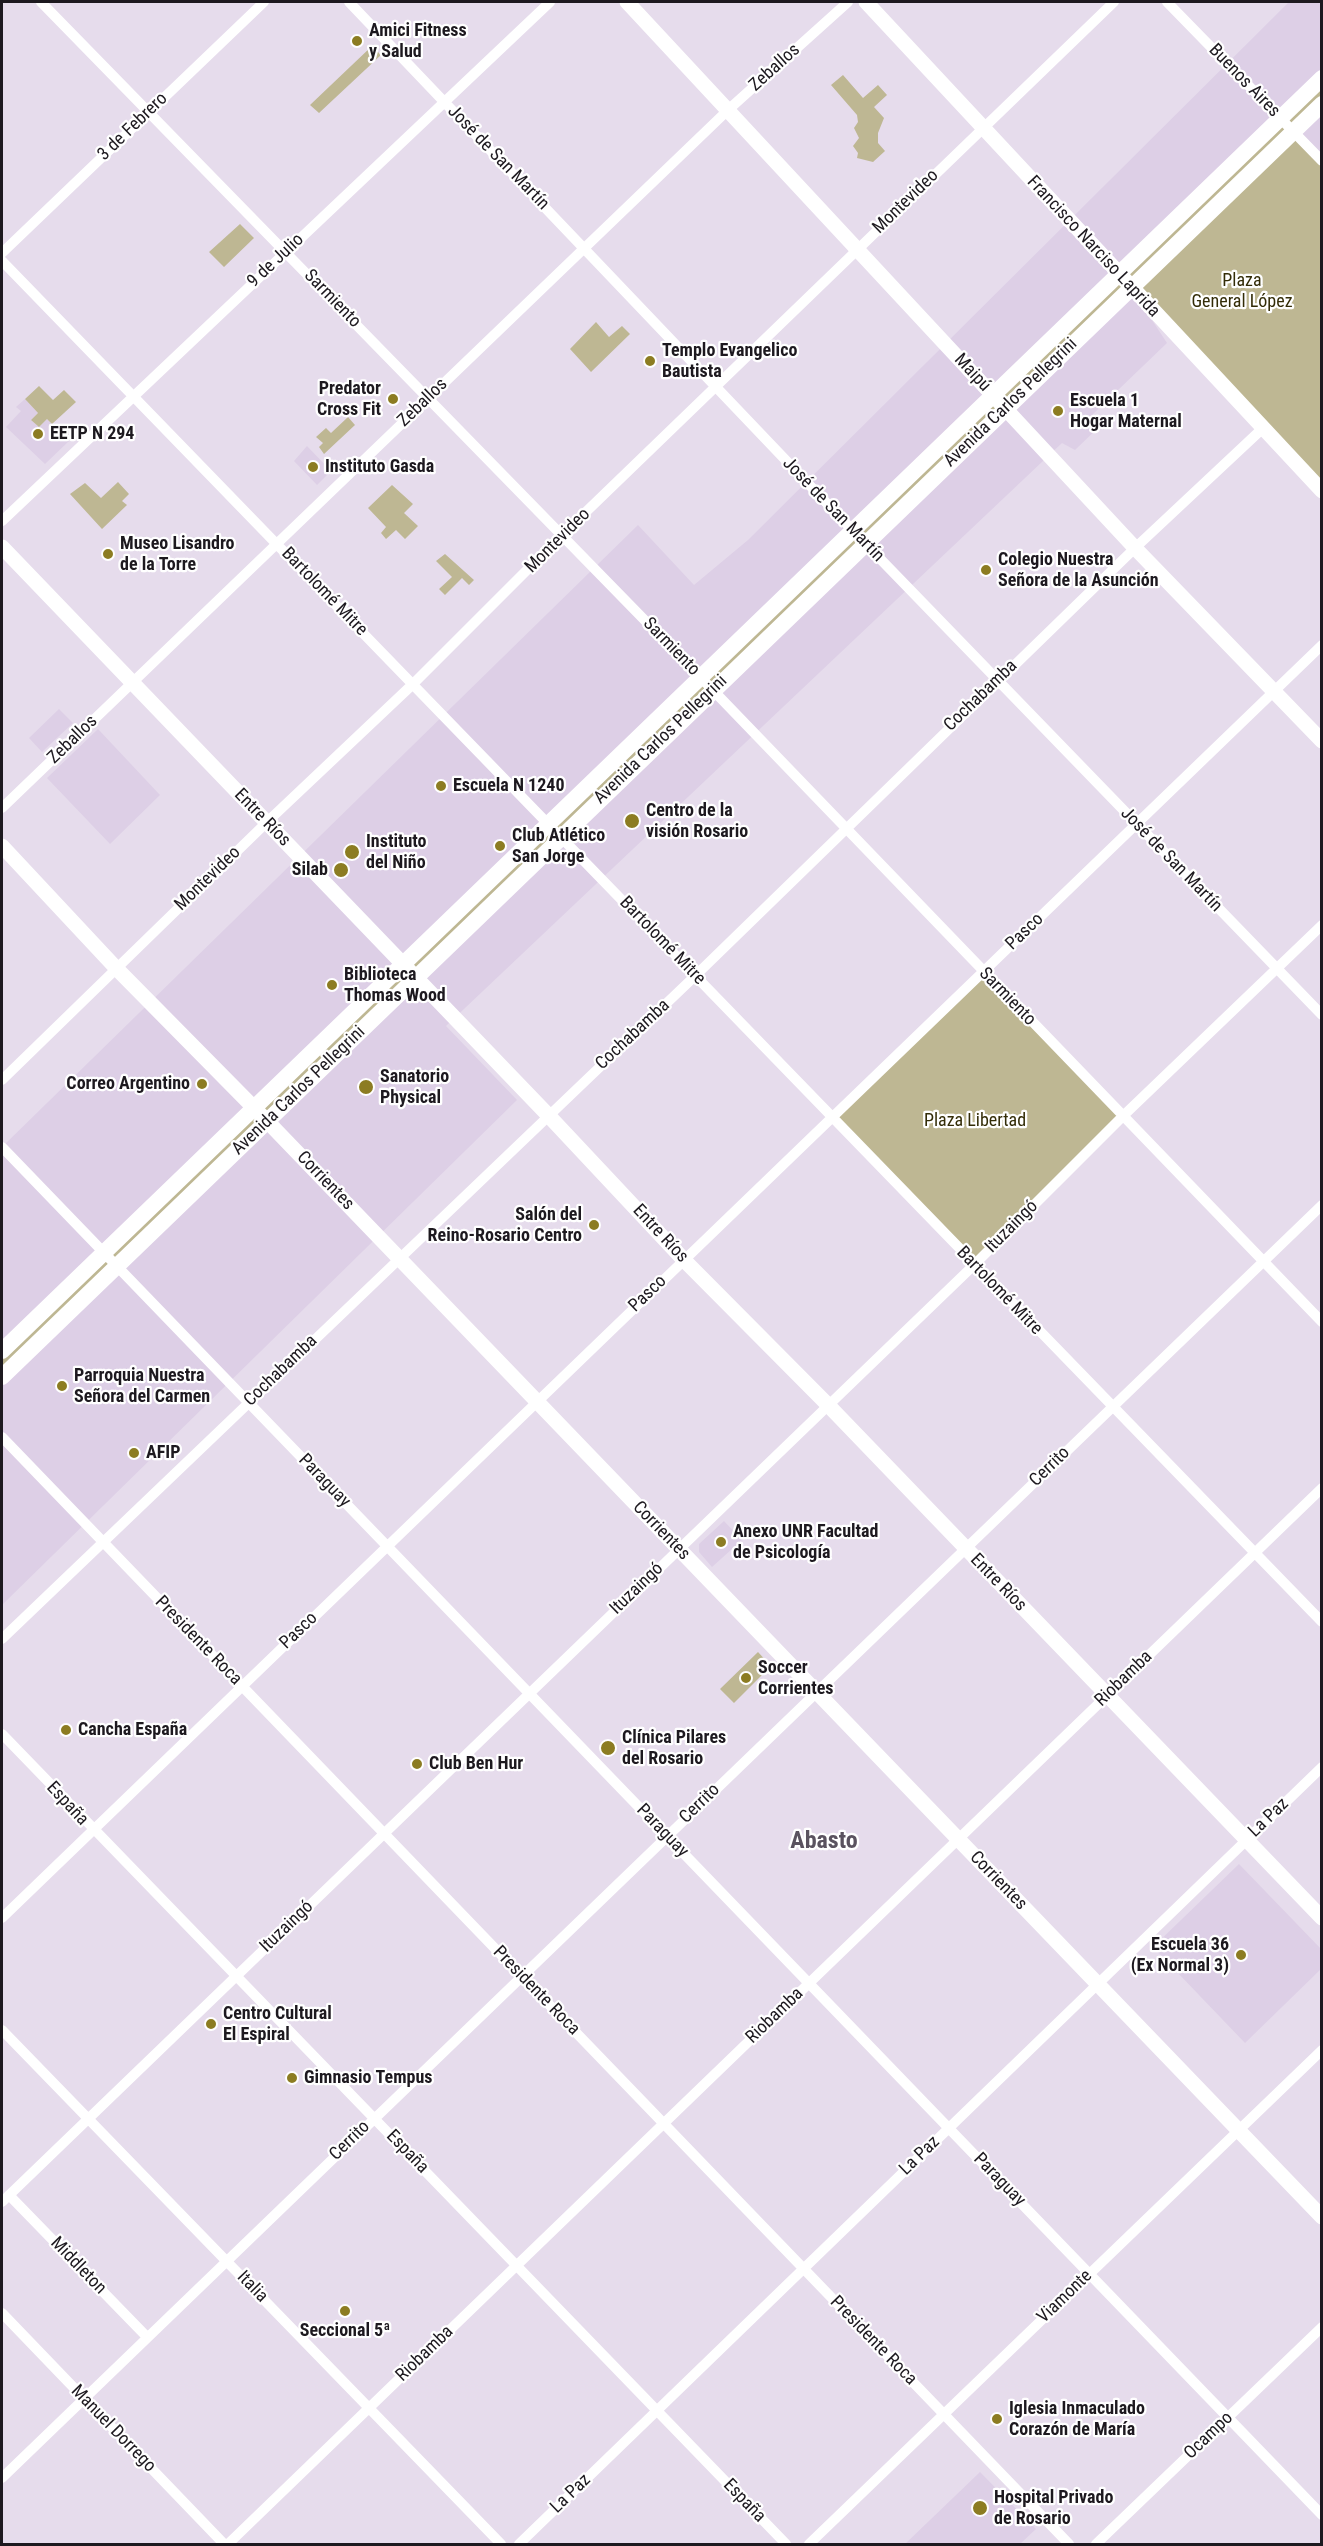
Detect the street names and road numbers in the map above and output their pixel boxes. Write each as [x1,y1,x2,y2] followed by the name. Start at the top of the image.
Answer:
[745,40,805,96] street label: Zeballos
[1204,40,1284,122] street label: Buenos Aires
[94,89,172,165] street label: 3 de Febrero
[443,101,553,215] street label: José de San Martín
[869,165,943,239] street label: Montevideo
[1022,172,1164,322] street label: Francisco Narciso Laprida
[243,229,309,293] street label: 9 de Julio
[299,265,365,333] street label: Sarmiento
[940,334,1082,472] street label: Avenida Carlos Pellegrini
[949,350,995,396] street label: Maipú
[394,374,452,432] street label: Zeballos
[778,453,888,567] street label: José de San Martín
[521,504,595,578] street label: Montevideo
[276,543,372,641] street label: Bartolomé Mitre
[638,613,704,681] street label: Sarmiento
[940,656,1022,736] street label: Cochabamba
[590,671,732,809] street label: Avenida Carlos Pellegrini
[44,711,102,769] street label: Zeballos
[229,785,295,851] street label: Entre Ríos
[1116,803,1226,917] street label: José de San Martín
[171,842,245,916] street label: Montevideo
[614,892,710,990] street label: Bartolomé Mitre
[1002,909,1048,955] street label: Pasco
[974,963,1040,1031] street label: Sarmiento
[591,995,675,1075] street label: Cochabamba
[228,1022,370,1160] street label: Avenida Carlos Pellegrini
[292,1147,358,1215] street label: Corrientes
[981,1196,1043,1258] street label: Ituzaingó
[628,1200,692,1268] street label: Entre Ríos
[951,1242,1047,1340] street label: Bartolomé Mitre
[625,1271,671,1317] street label: Pasco
[240,1331,322,1411] street label: Cochabamba
[1025,1443,1075,1491] street label: Cerrito
[293,1450,355,1512] street label: Paraguay
[628,1497,694,1565] street label: Corrientes
[965,1550,1031,1616] street label: Entre Ríos
[606,1558,668,1620] street label: Ituzaingó
[150,1592,246,1690] street label: Presidente Roca
[276,1608,322,1654] street label: Pasco
[1091,1646,1157,1712] street label: Riobamba
[41,1778,93,1830] street label: España
[675,1780,725,1828] street label: Cerrito
[1244,1794,1294,1842] street label: La Paz
[631,1800,693,1862] street label: Paraguay
[965,1847,1031,1915] street label: Corrientes
[256,1896,318,1958] street label: Ituzaingó
[488,1942,584,2040] street label: Presidente Roca
[742,1983,808,2049] street label: Riobamba
[325,2117,375,2165] street label: Cerrito
[381,2126,433,2178] street label: España
[895,2132,945,2180] street label: La Paz
[968,2149,1030,2211] street label: Paraguay
[46,2233,110,2299] street label: Middleton
[1033,2266,1097,2328] street label: Viamonte
[232,2267,272,2307] street label: Italia
[825,2292,921,2390] street label: Presidente Roca
[392,2321,458,2387] street label: Riobamba
[66,2381,160,2477] street label: Manuel Dorrego
[1180,2408,1238,2464] street label: Ocampo
[546,2470,596,2518] street label: La Paz
[718,2475,770,2527] street label: España

